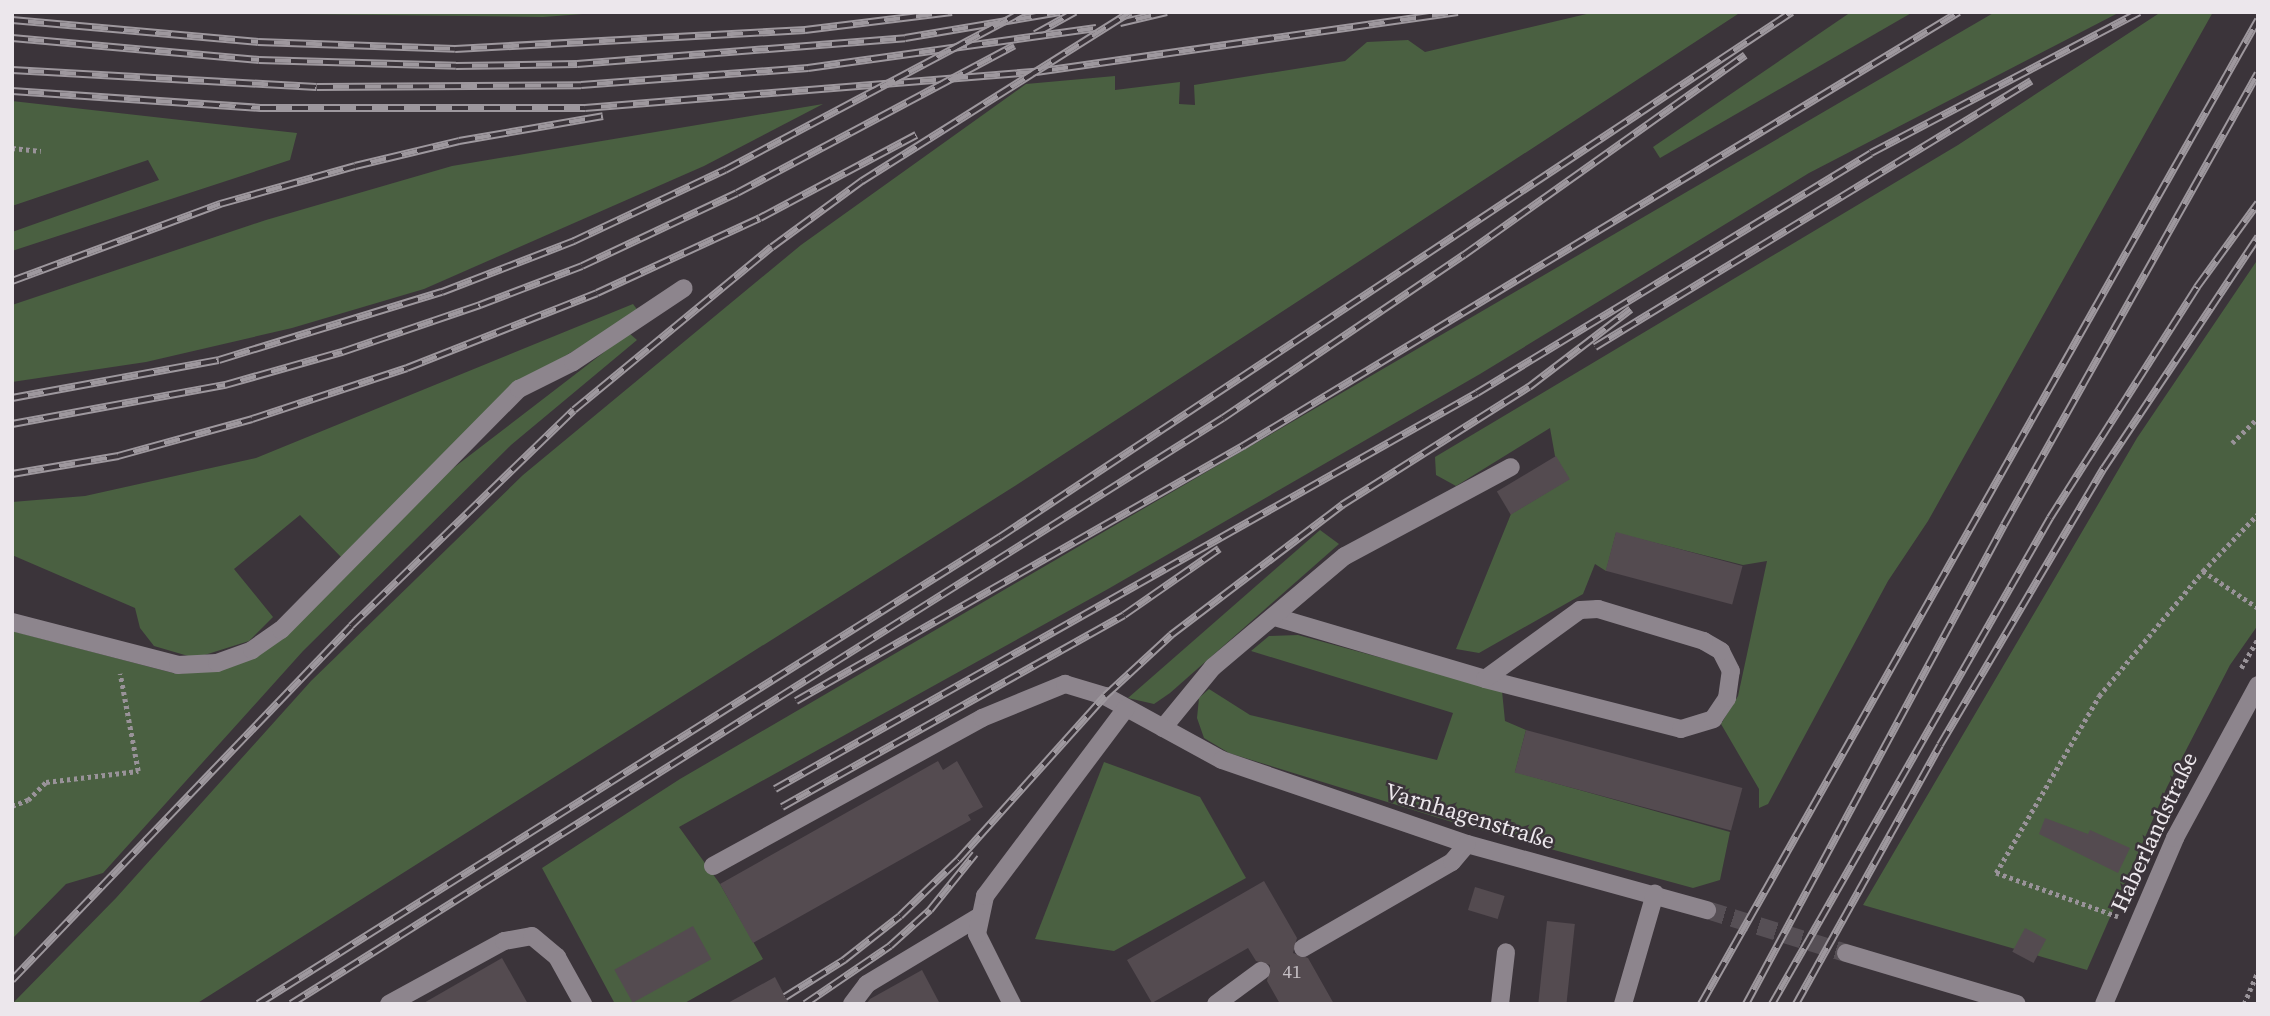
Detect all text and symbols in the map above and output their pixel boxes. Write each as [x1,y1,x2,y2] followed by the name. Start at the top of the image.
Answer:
[2105,748,2203,916] street label: Haberlandstraße
[1382,777,1558,855] street label: Varnhagenstraße
[1283,961,1301,983] house number: 41

